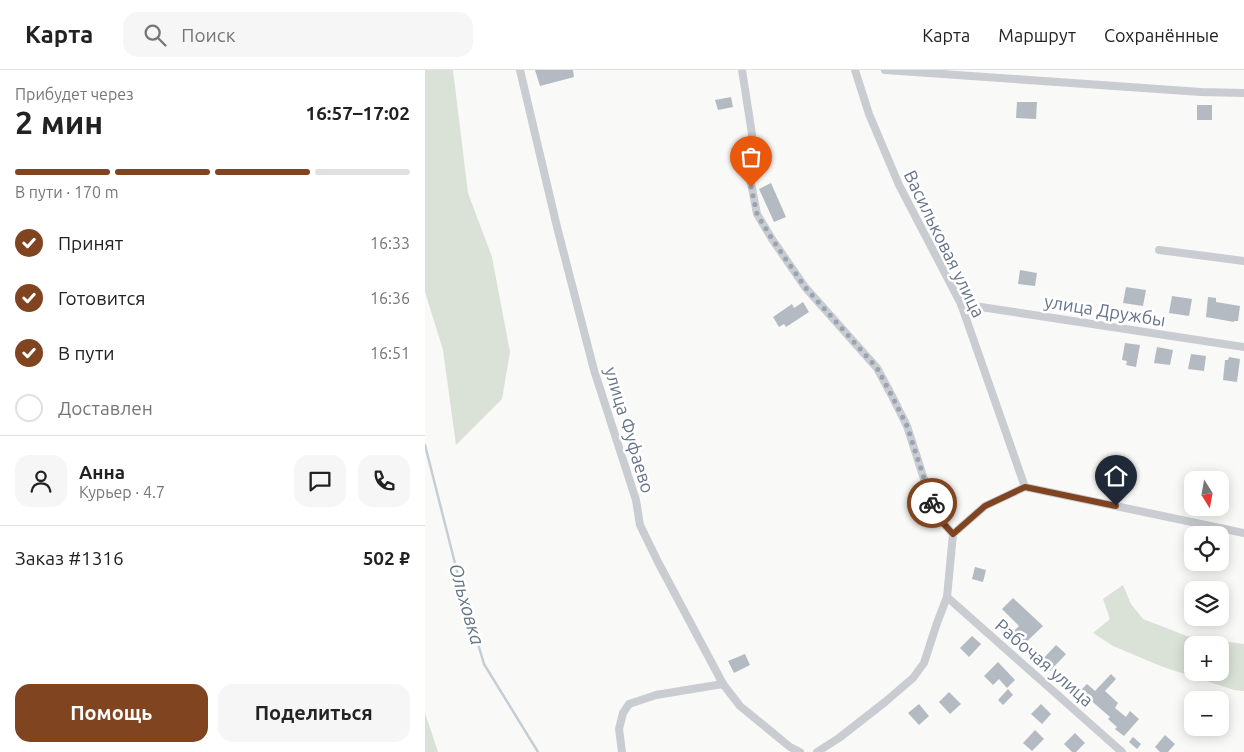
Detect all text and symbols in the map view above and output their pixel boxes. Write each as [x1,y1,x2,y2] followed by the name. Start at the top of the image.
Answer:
[123,12,473,57] search box
[25,21,93,48] text: Карта
[141,21,169,49] icon: search
[181,24,235,46] text: Поиск
[922,25,970,45] text: Карта
[998,25,1076,45] text: Маршрут
[1104,25,1219,45] text: Сохранённые
[15,85,134,103] text: Прибудет через
[305,102,410,124] text: 16:57–17:02
[15,104,103,140] text: 2 мин
[730,136,772,187] pin
[737,143,765,171] icon: bag
[901,167,989,320] street label: Васильковая улица
[15,183,118,201] text: В пути · 170 m
[15,229,43,257] icon: check
[58,232,123,254] text: Принят
[370,234,410,252] text: 16:33
[15,284,43,312] icon: check
[58,287,145,309] text: Готовится
[370,289,410,307] text: 16:36
[1043,291,1167,329] street label: улица Дружбы
[15,339,43,367] icon: check
[58,342,115,364] text: В пути
[370,344,410,362] text: 16:51
[601,364,659,495] street label: улица Фуфаево
[58,397,153,419] text: Доставлен
[15,455,67,507] button: person
[294,455,346,507] button: chat
[358,455,410,507] button: phone
[1095,455,1137,506] pin
[79,461,125,483] text: Анна
[1102,462,1130,490] icon: home
[1184,471,1229,516] north arrow
[1184,471,1229,736] map controls
[907,478,957,528] courier
[79,483,165,501] text: Курьер · 4.7
[918,489,946,517] icon: bike
[1184,526,1229,571] button: locate
[15,547,124,569] text: Заказ #1316
[363,547,410,569] text: 502 ₽
[445,561,489,647] water label: Ольховка
[1184,581,1229,626] button: layers
[992,614,1098,710] street label: Рабочая улица
[1184,636,1229,681] button: +
[15,684,208,742] button: Помощь
[218,684,410,742] button: Поделиться
[1184,691,1229,736] button: −

